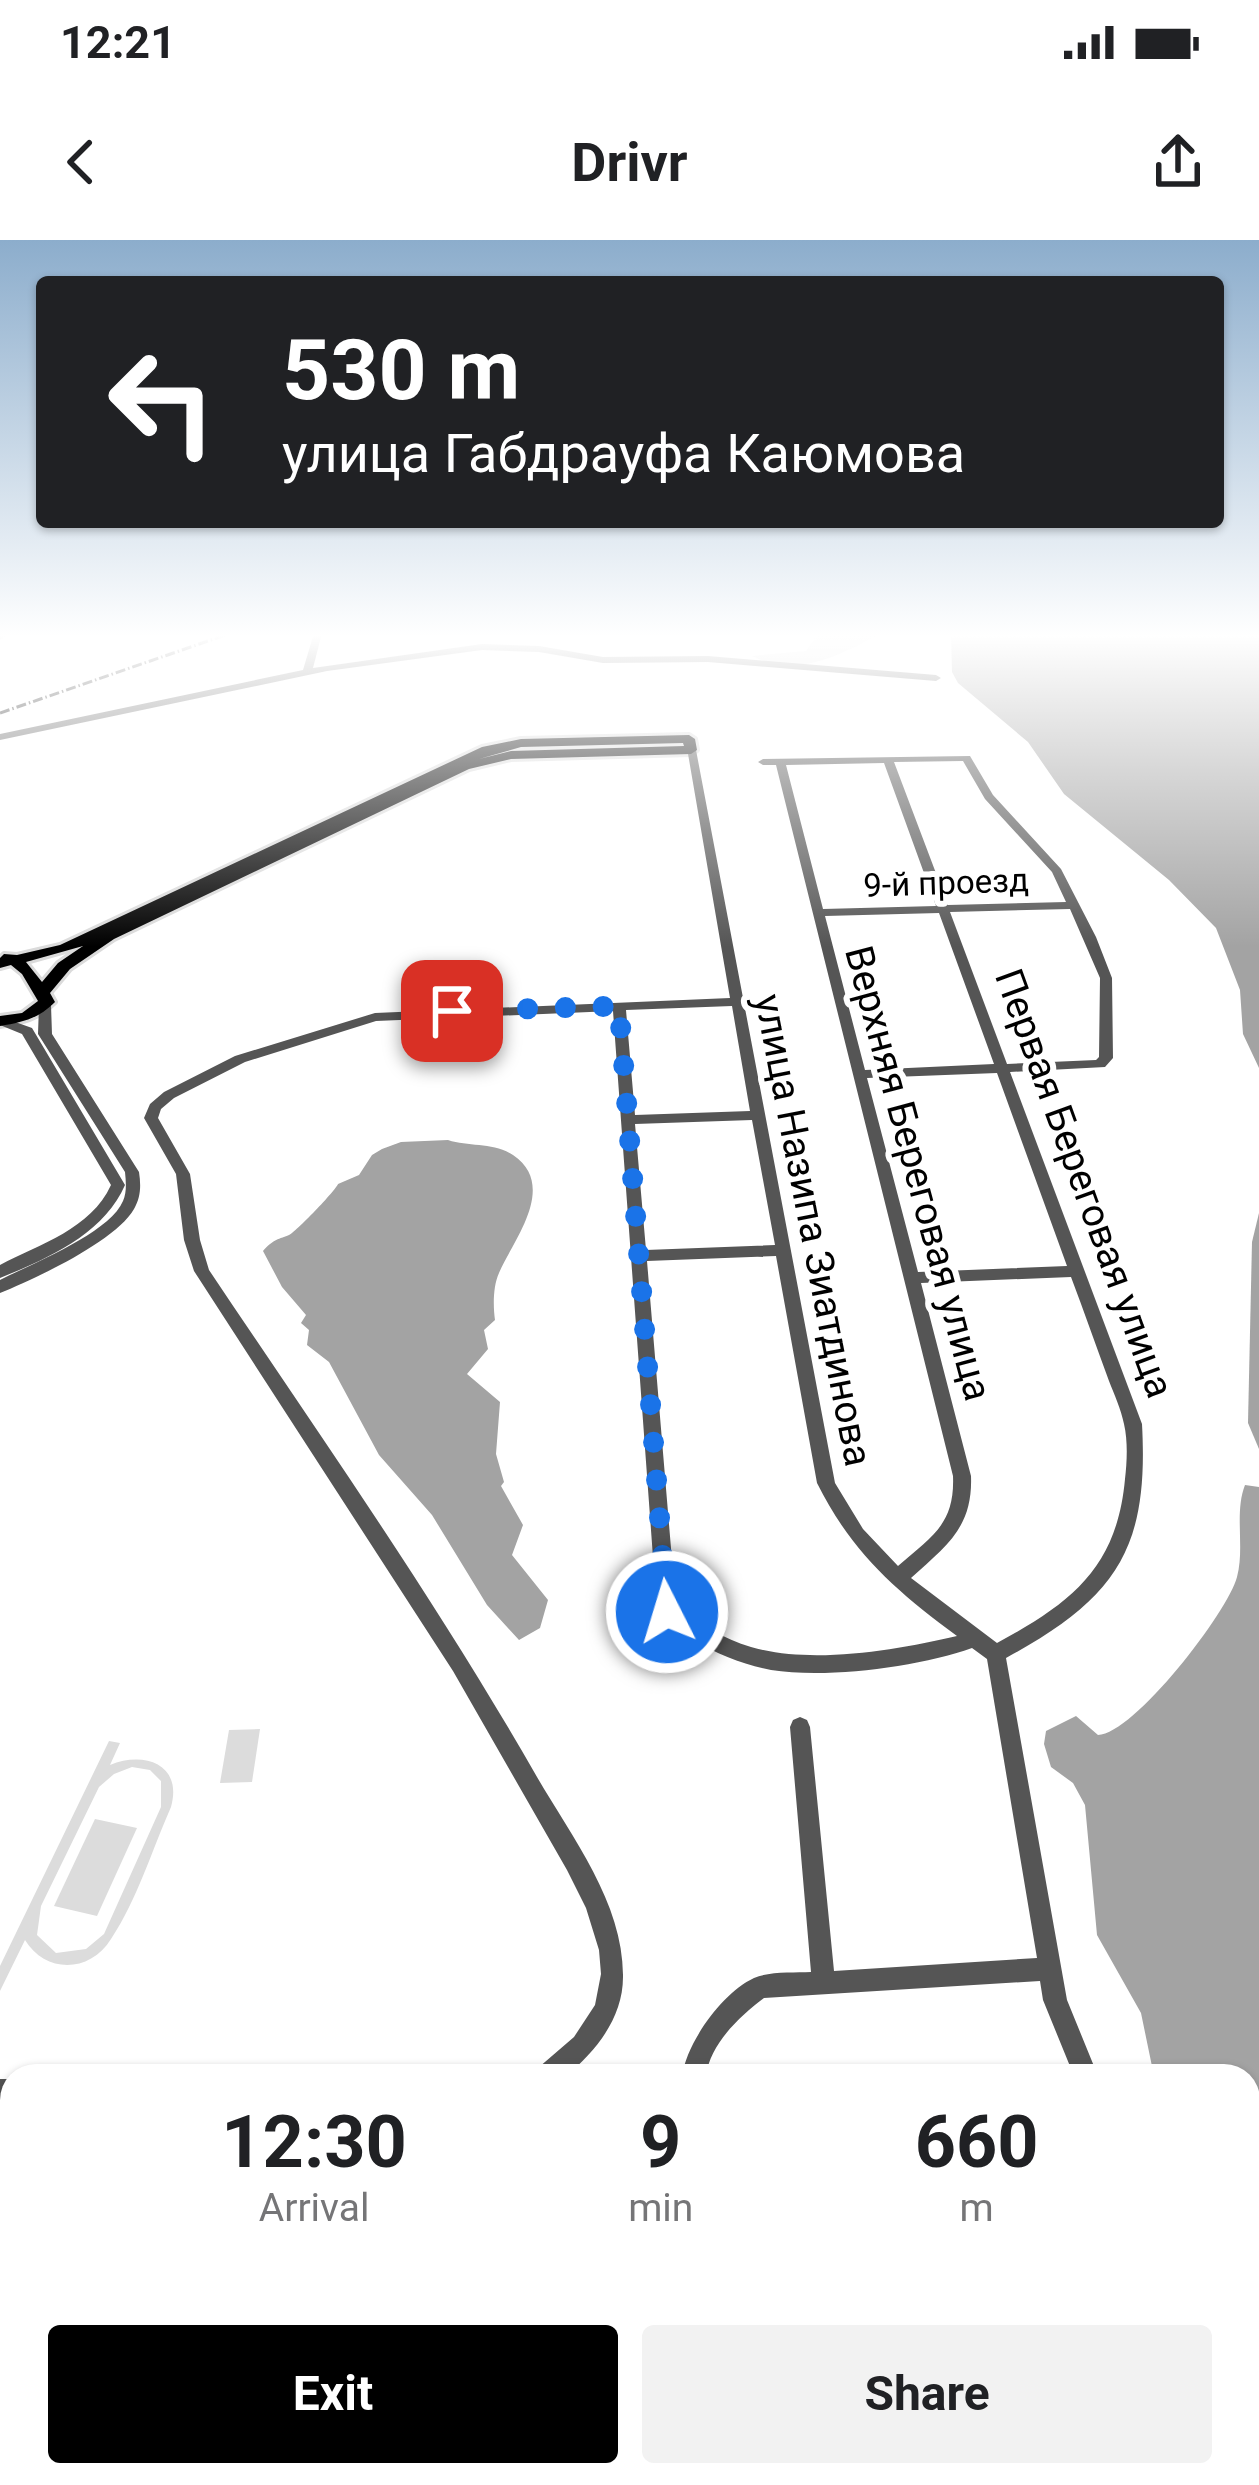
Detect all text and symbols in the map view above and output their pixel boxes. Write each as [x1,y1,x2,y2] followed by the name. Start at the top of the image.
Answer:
[60,16,176,69] text: 12:21
[48,129,114,195] icon: back
[1145,129,1211,195] icon: share
[571,131,688,194] text: Drivr
[282,321,520,420] text: 530 m
[84,324,240,480] icon: left
[282,422,965,485] text: улица Габдрауфа Каюмова
[863,860,1029,905] street label: 9-й проезд
[835,941,1001,1406] street label: Верхняя Береговая улица
[401,960,503,1062] pin
[985,963,1183,1404] street label: Первая Береговая улица
[419,978,485,1044] icon: arrive
[745,990,881,1470] street label: улица Назипа Зиатдинова
[604,1549,730,1675] position arrow
[221,2100,407,2185] text: 12:30
[640,2100,681,2185] text: 9
[915,2100,1039,2185] text: 660
[259,2185,369,2231] text: Arrival
[628,2185,693,2231] text: min
[960,2185,994,2231] text: m
[48,2325,618,2463] button: Exit
[642,2325,1212,2463] button: Share

